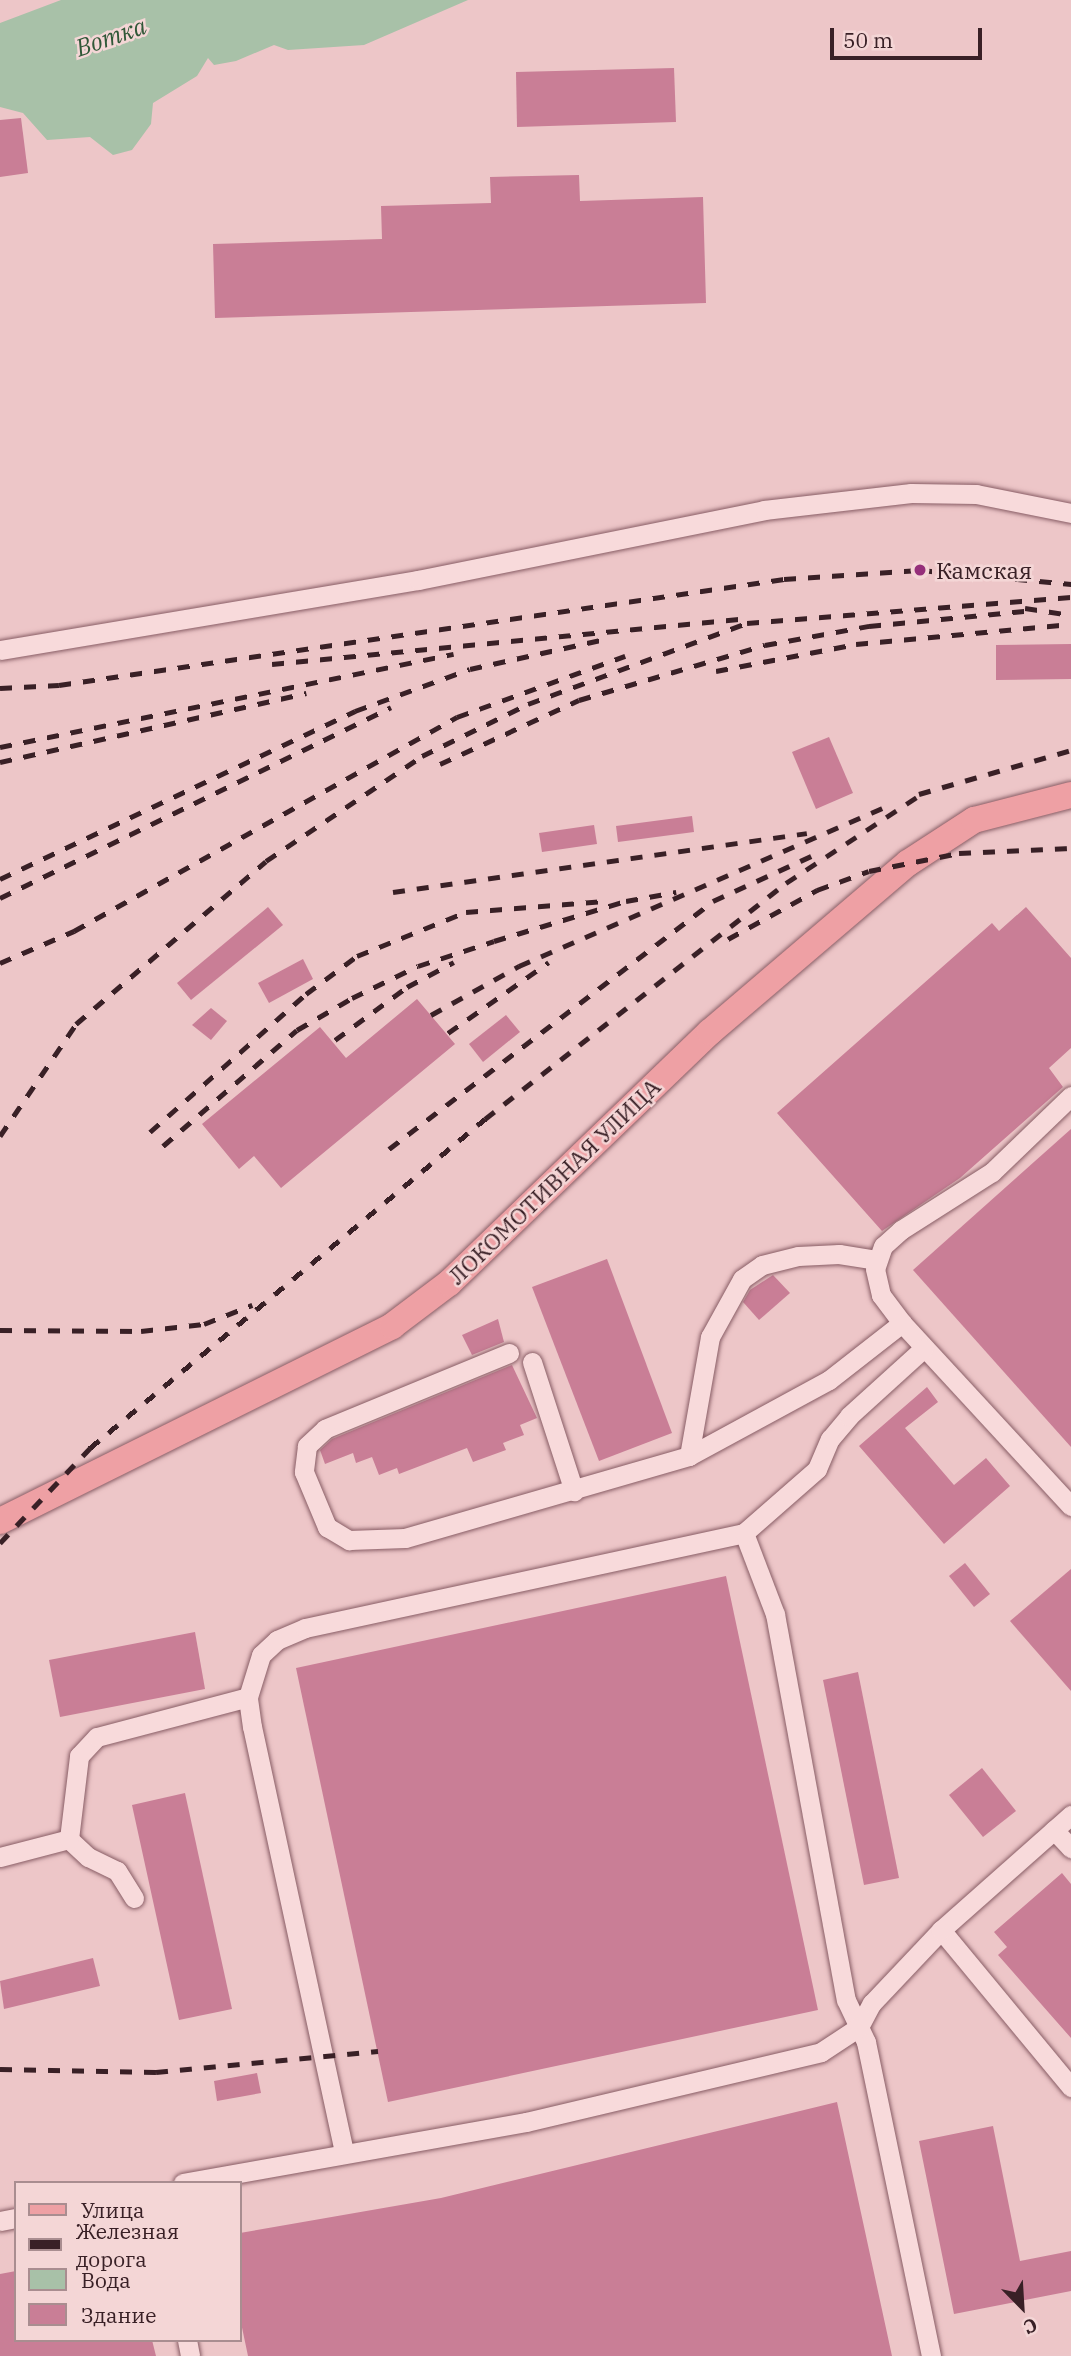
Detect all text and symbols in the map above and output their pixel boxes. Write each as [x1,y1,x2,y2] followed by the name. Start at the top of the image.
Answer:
[72,12,150,62] water label: Вотка
[833,14,985,58] scale bar
[843,26,893,54] text: 50 m
[936,556,1032,584] place label: Камская
[910,560,930,580] marker: Камская
[442,1072,666,1290] street label: ЛОКОМОТИВНАЯ УЛИЦА
[14,2181,242,2342] legend
[81,2196,145,2224] text: Улица
[76,2217,179,2273] text: Железная дорога
[81,2266,131,2294] text: Вода
[987,2272,1057,2342] north arrow
[81,2301,156,2329] text: Здание
[1020,2313,1041,2340] text: С

